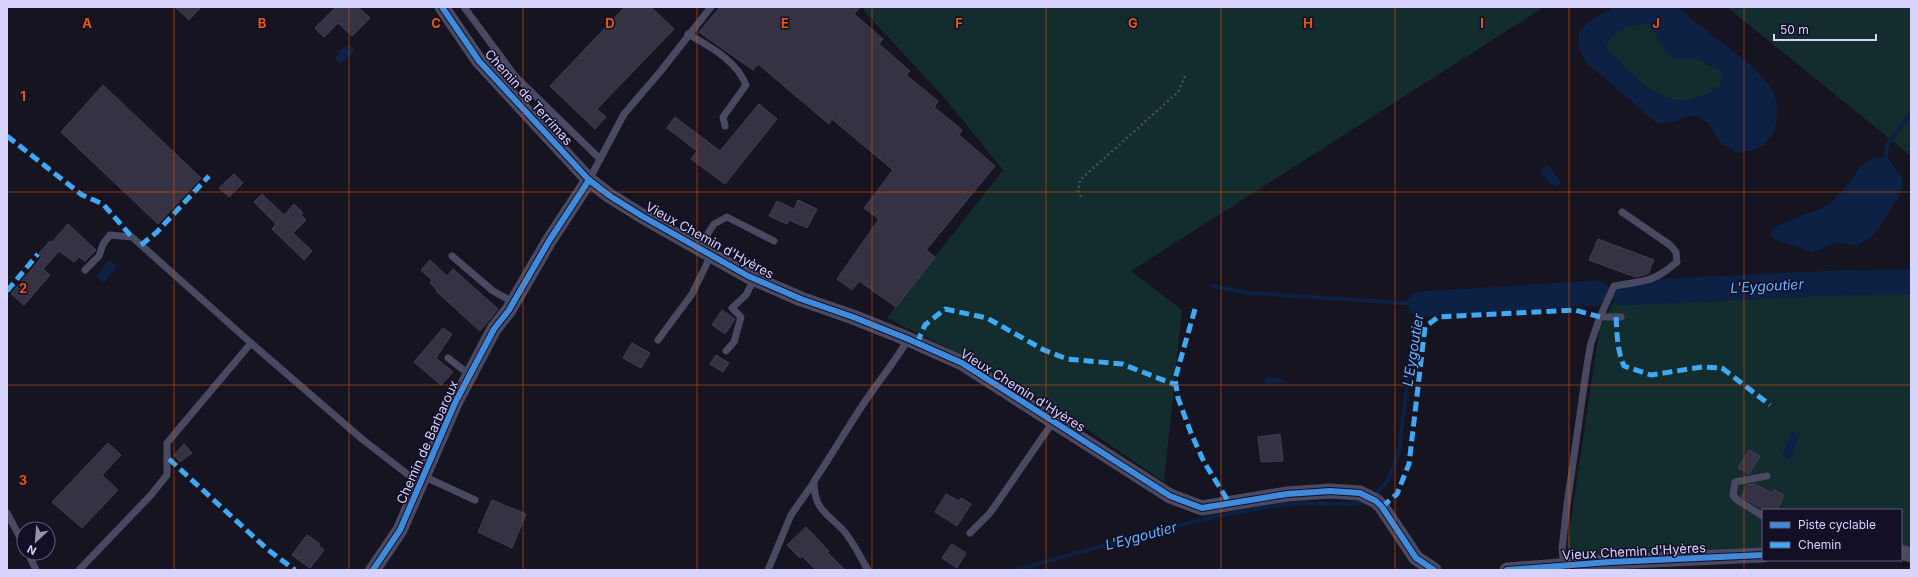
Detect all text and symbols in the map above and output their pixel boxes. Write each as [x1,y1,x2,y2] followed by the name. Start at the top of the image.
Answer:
[82,15,92,31] text: A
[258,15,267,31] text: B
[431,15,441,31] text: C
[605,15,615,31] text: D
[781,15,789,31] text: E
[955,15,963,31] text: F
[1128,15,1138,31] text: G
[1303,15,1313,31] text: H
[1480,15,1484,31] text: I
[1652,15,1660,31] text: J
[1774,16,1876,42] scale bar
[1780,22,1809,37] text: 50 m
[482,46,576,148] street label: Chemin de Terrimas
[20,88,26,104] text: 1
[643,198,777,282] street label: Vieux Chemin d'Hyères
[1730,275,1805,296] water label: L'Eygoutier
[19,280,27,296] text: 2
[1398,312,1427,388] water label: L'Eygoutier
[958,345,1088,435] street label: Vieux Chemin d'Hyères
[393,378,461,506] street label: Chemin de Barbaroux
[19,472,27,488] text: 3
[1762,509,1902,561] legend
[1798,517,1876,532] text: Piste cyclable
[1103,518,1179,553] water label: L'Eygoutier
[16,521,56,561] north arrow
[1798,537,1841,552] text: Chemin
[1562,539,1707,563] street label: Vieux Chemin d'Hyères
[25,542,38,558] text: N

